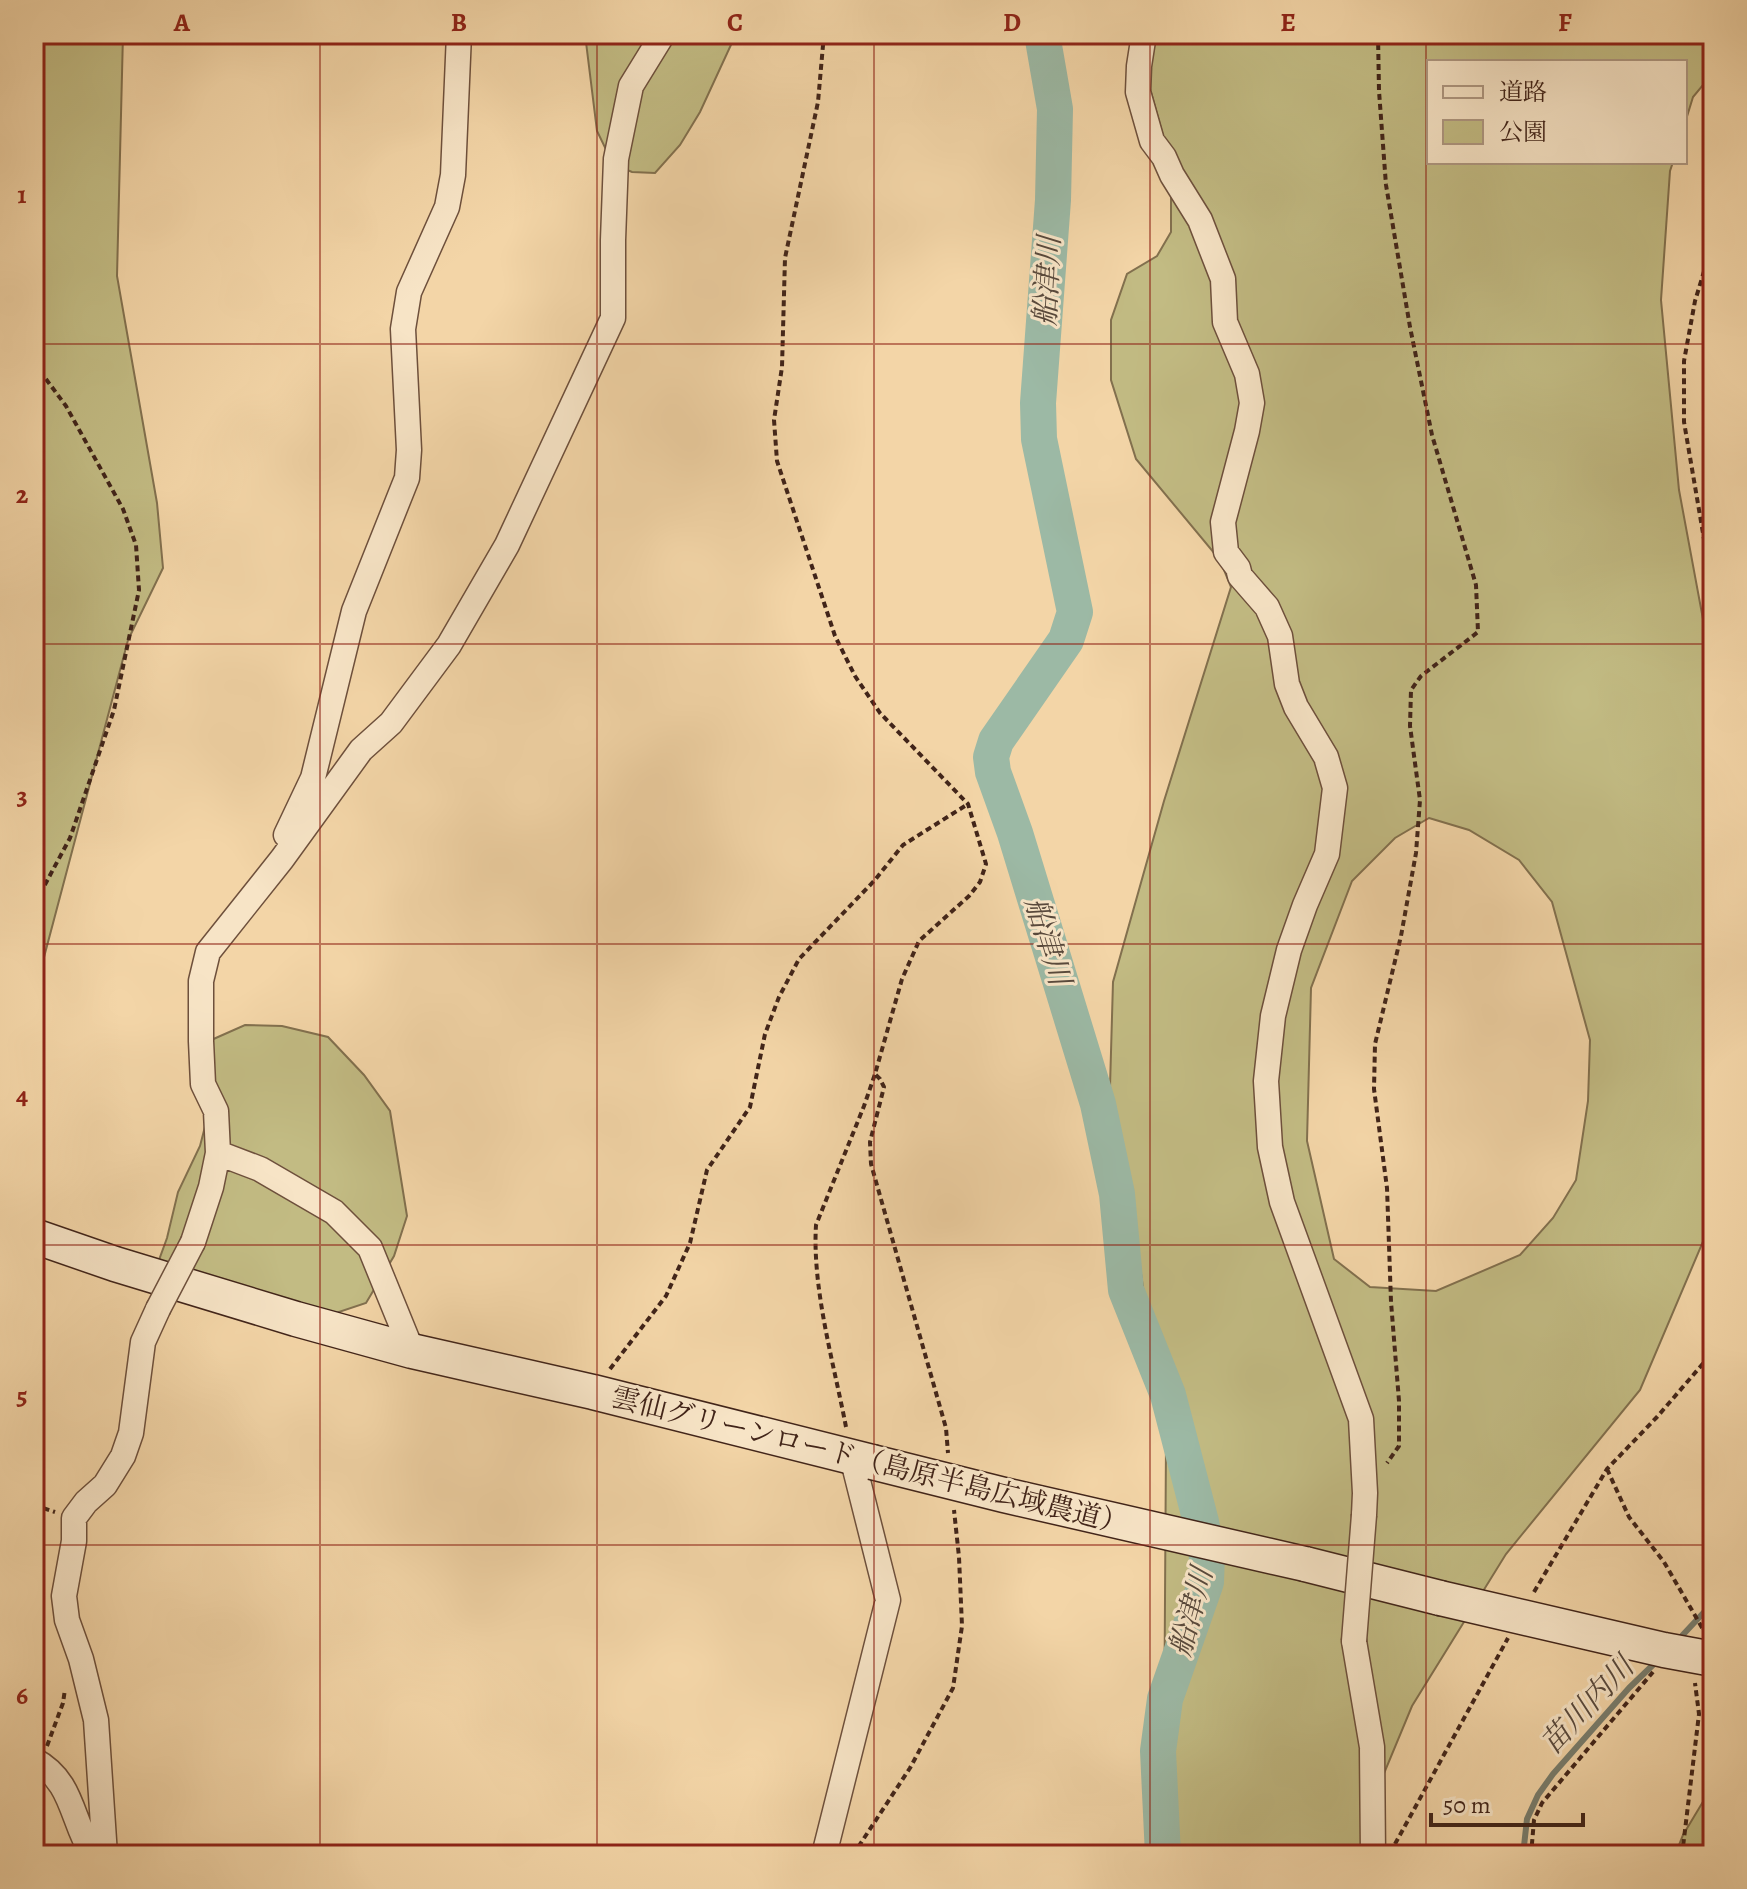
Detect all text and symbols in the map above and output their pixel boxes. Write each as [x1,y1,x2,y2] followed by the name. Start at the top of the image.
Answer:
[173,5,191,40] text: A
[451,5,467,40] text: B
[727,5,743,40] text: C
[1003,5,1021,40] text: D
[1280,5,1296,40] text: E
[1558,5,1572,40] text: F
[1427,60,1687,164] legend
[1499,76,1547,108] text: 道路
[1499,116,1547,148] text: 公園
[17,177,27,212] text: 1
[1025,232,1069,327] water label: 船津川
[16,477,29,512] text: 2
[16,778,28,813] text: 3
[1016,892,1081,993] water label: 船津川
[16,1078,28,1113] text: 4
[16,1378,28,1413] text: 5
[607,1378,1132,1544] street label: 雲仙グリーンロード（島原半島広域農道）
[1160,1560,1223,1661] water label: 船津川
[1531,1645,1645,1763] water label: 苗川内川
[16,1678,28,1713] text: 6
[1431,1777,1583,1827] scale bar
[1443,1789,1491,1821] text: 50 m

